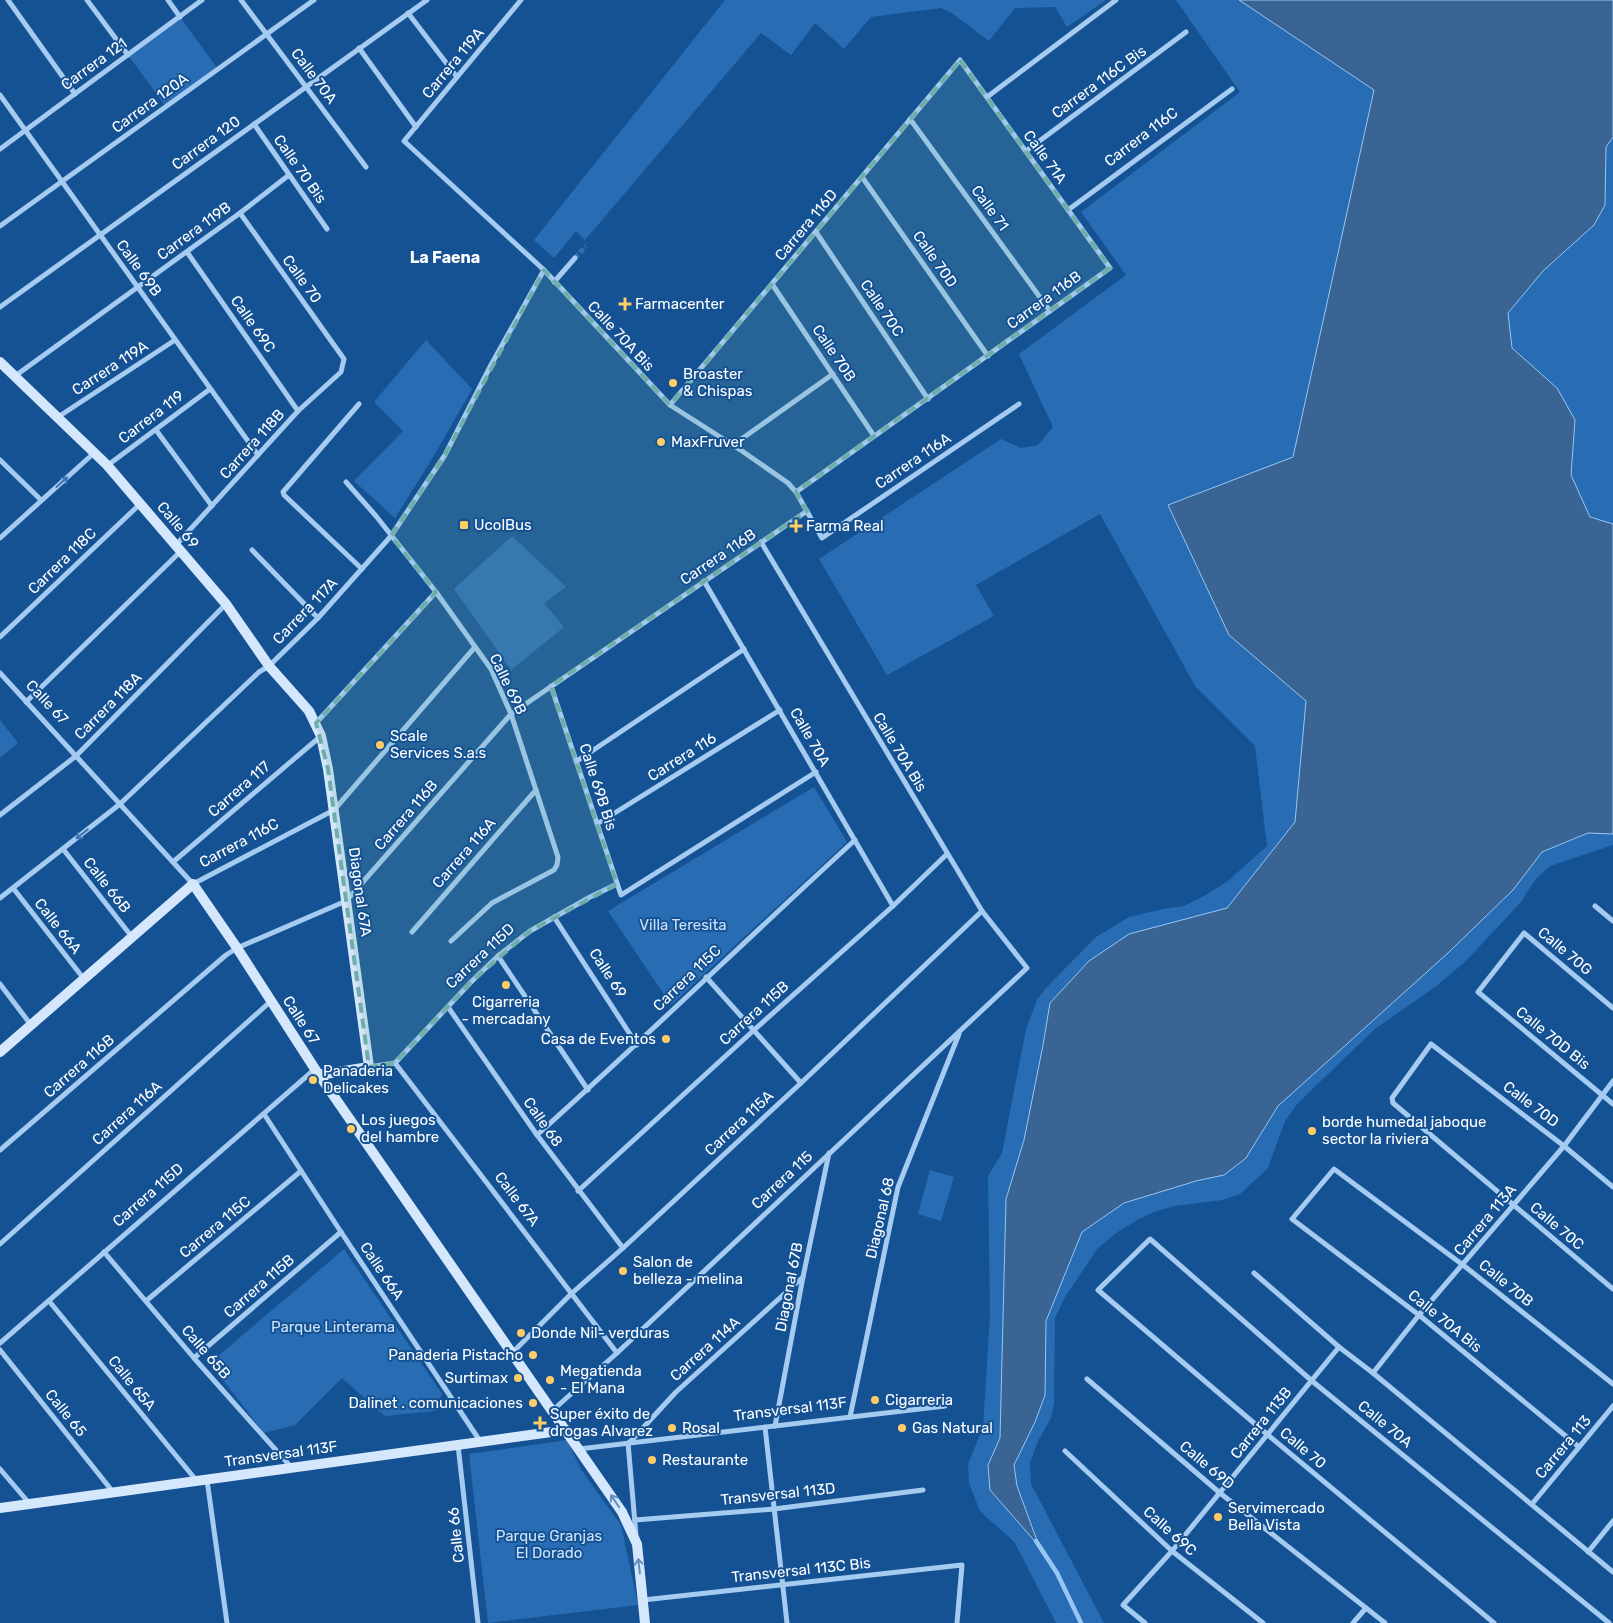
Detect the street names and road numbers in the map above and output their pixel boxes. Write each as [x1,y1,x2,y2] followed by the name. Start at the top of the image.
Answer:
[418,24,488,102] street label: Carrera 119A
[58,34,130,94] street label: Carrera 121
[1048,42,1150,122] street label: Carrera 116C Bis
[287,45,341,107] street label: Calle 70A
[108,69,192,137] street label: Carrera 120A
[1101,104,1181,170] street label: Carrera 116C
[168,112,244,174] street label: Carrera 120
[1020,127,1070,187] street label: Calle 71A
[270,131,330,207] street label: Calle 70 Bis
[968,182,1012,234] street label: Calle 71
[771,186,841,264] street label: Carrera 116D
[153,198,235,264] street label: Carrera 119B
[909,227,961,291] street label: Calle 70D
[112,236,166,300] street label: Calle 69B
[279,252,325,306] street label: Calle 70
[1003,267,1085,333] street label: Carrera 116B
[856,276,908,340] street label: Calle 70C
[227,292,279,356] street label: Calle 69C
[584,297,658,375] street label: Calle 70A Bis
[808,321,860,385] street label: Calle 70B
[69,337,151,399] street label: Carrera 119A
[115,387,187,447] street label: Carrera 119
[216,405,288,483] street label: Carrera 118B
[872,429,954,493] street label: Carrera 116A
[153,498,203,552] street label: Calle 69
[24,524,100,598] street label: Carrera 118C
[677,525,759,589] street label: Carrera 116B
[269,574,341,648] street label: Carrera 117A
[486,651,530,717] street label: Calle 69B
[71,669,145,743] street label: Carrera 118A
[22,676,72,728] street label: Calle 67
[786,704,834,770] street label: Calle 70A
[869,709,931,795] street label: Calle 70A Bis
[644,729,720,785] street label: Carrera 116
[575,741,621,833] street label: Calle 69B Bis
[204,757,274,821] street label: Carrera 117
[371,776,441,854] street label: Carrera 116B
[429,814,499,892] street label: Carrera 116A
[196,815,282,871] street label: Carrera 116C
[345,846,375,938] street label: Diagonal 67A
[80,854,134,916] street label: Calle 66B
[31,895,85,957] street label: Calle 66A
[442,920,518,992] street label: Carrera 115D
[1534,923,1596,979] street label: Calle 70G
[649,941,725,1015] street label: Carrera 115C
[585,945,631,1001] street label: Calle 69
[716,977,792,1049] street label: Carrera 115B
[279,992,323,1048] street label: Calle 67
[1512,1003,1594,1074] street label: Calle 70D Bis
[40,1031,118,1101] street label: Carrera 116B
[89,1077,165,1149] street label: Carrera 116A
[1500,1077,1562,1131] street label: Calle 70D
[701,1087,777,1159] street label: Carrera 115A
[520,1094,566,1150] street label: Calle 68
[748,1147,816,1213] street label: Carrera 115
[109,1159,187,1231] street label: Carrera 115D
[491,1168,543,1230] street label: Calle 67A
[862,1175,898,1261] street label: Diagonal 68
[1450,1181,1520,1259] street label: Carrera 113A
[176,1192,254,1262] street label: Carrera 115C
[1526,1198,1588,1254] street label: Calle 70C
[356,1239,408,1303] street label: Calle 66A
[772,1241,806,1333] street label: Diagonal 67B
[220,1251,298,1321] street label: Carrera 115B
[1475,1256,1537,1310] street label: Calle 70B
[1405,1286,1486,1356] street label: Calle 70A Bis
[666,1313,744,1385] street label: Carrera 114A
[178,1321,234,1383] street label: Calle 65B
[104,1352,160,1414] street label: Calle 65A
[1227,1383,1295,1463] street label: Carrera 113B
[42,1386,91,1440] street label: Calle 65
[732,1393,848,1425] street label: Transversal 113F
[1354,1397,1416,1451] street label: Calle 70A
[1531,1412,1595,1482] street label: Carrera 113
[1276,1423,1330,1473] street label: Calle 70
[223,1437,339,1471] street label: Transversal 113F
[1176,1437,1238,1493] street label: Calle 69D
[720,1479,836,1509] street label: Transversal 113D
[1140,1502,1200,1560] street label: Calle 69C
[444,1506,468,1564] street label: Calle 66
[730,1554,872,1586] street label: Transversal 113C Bis

